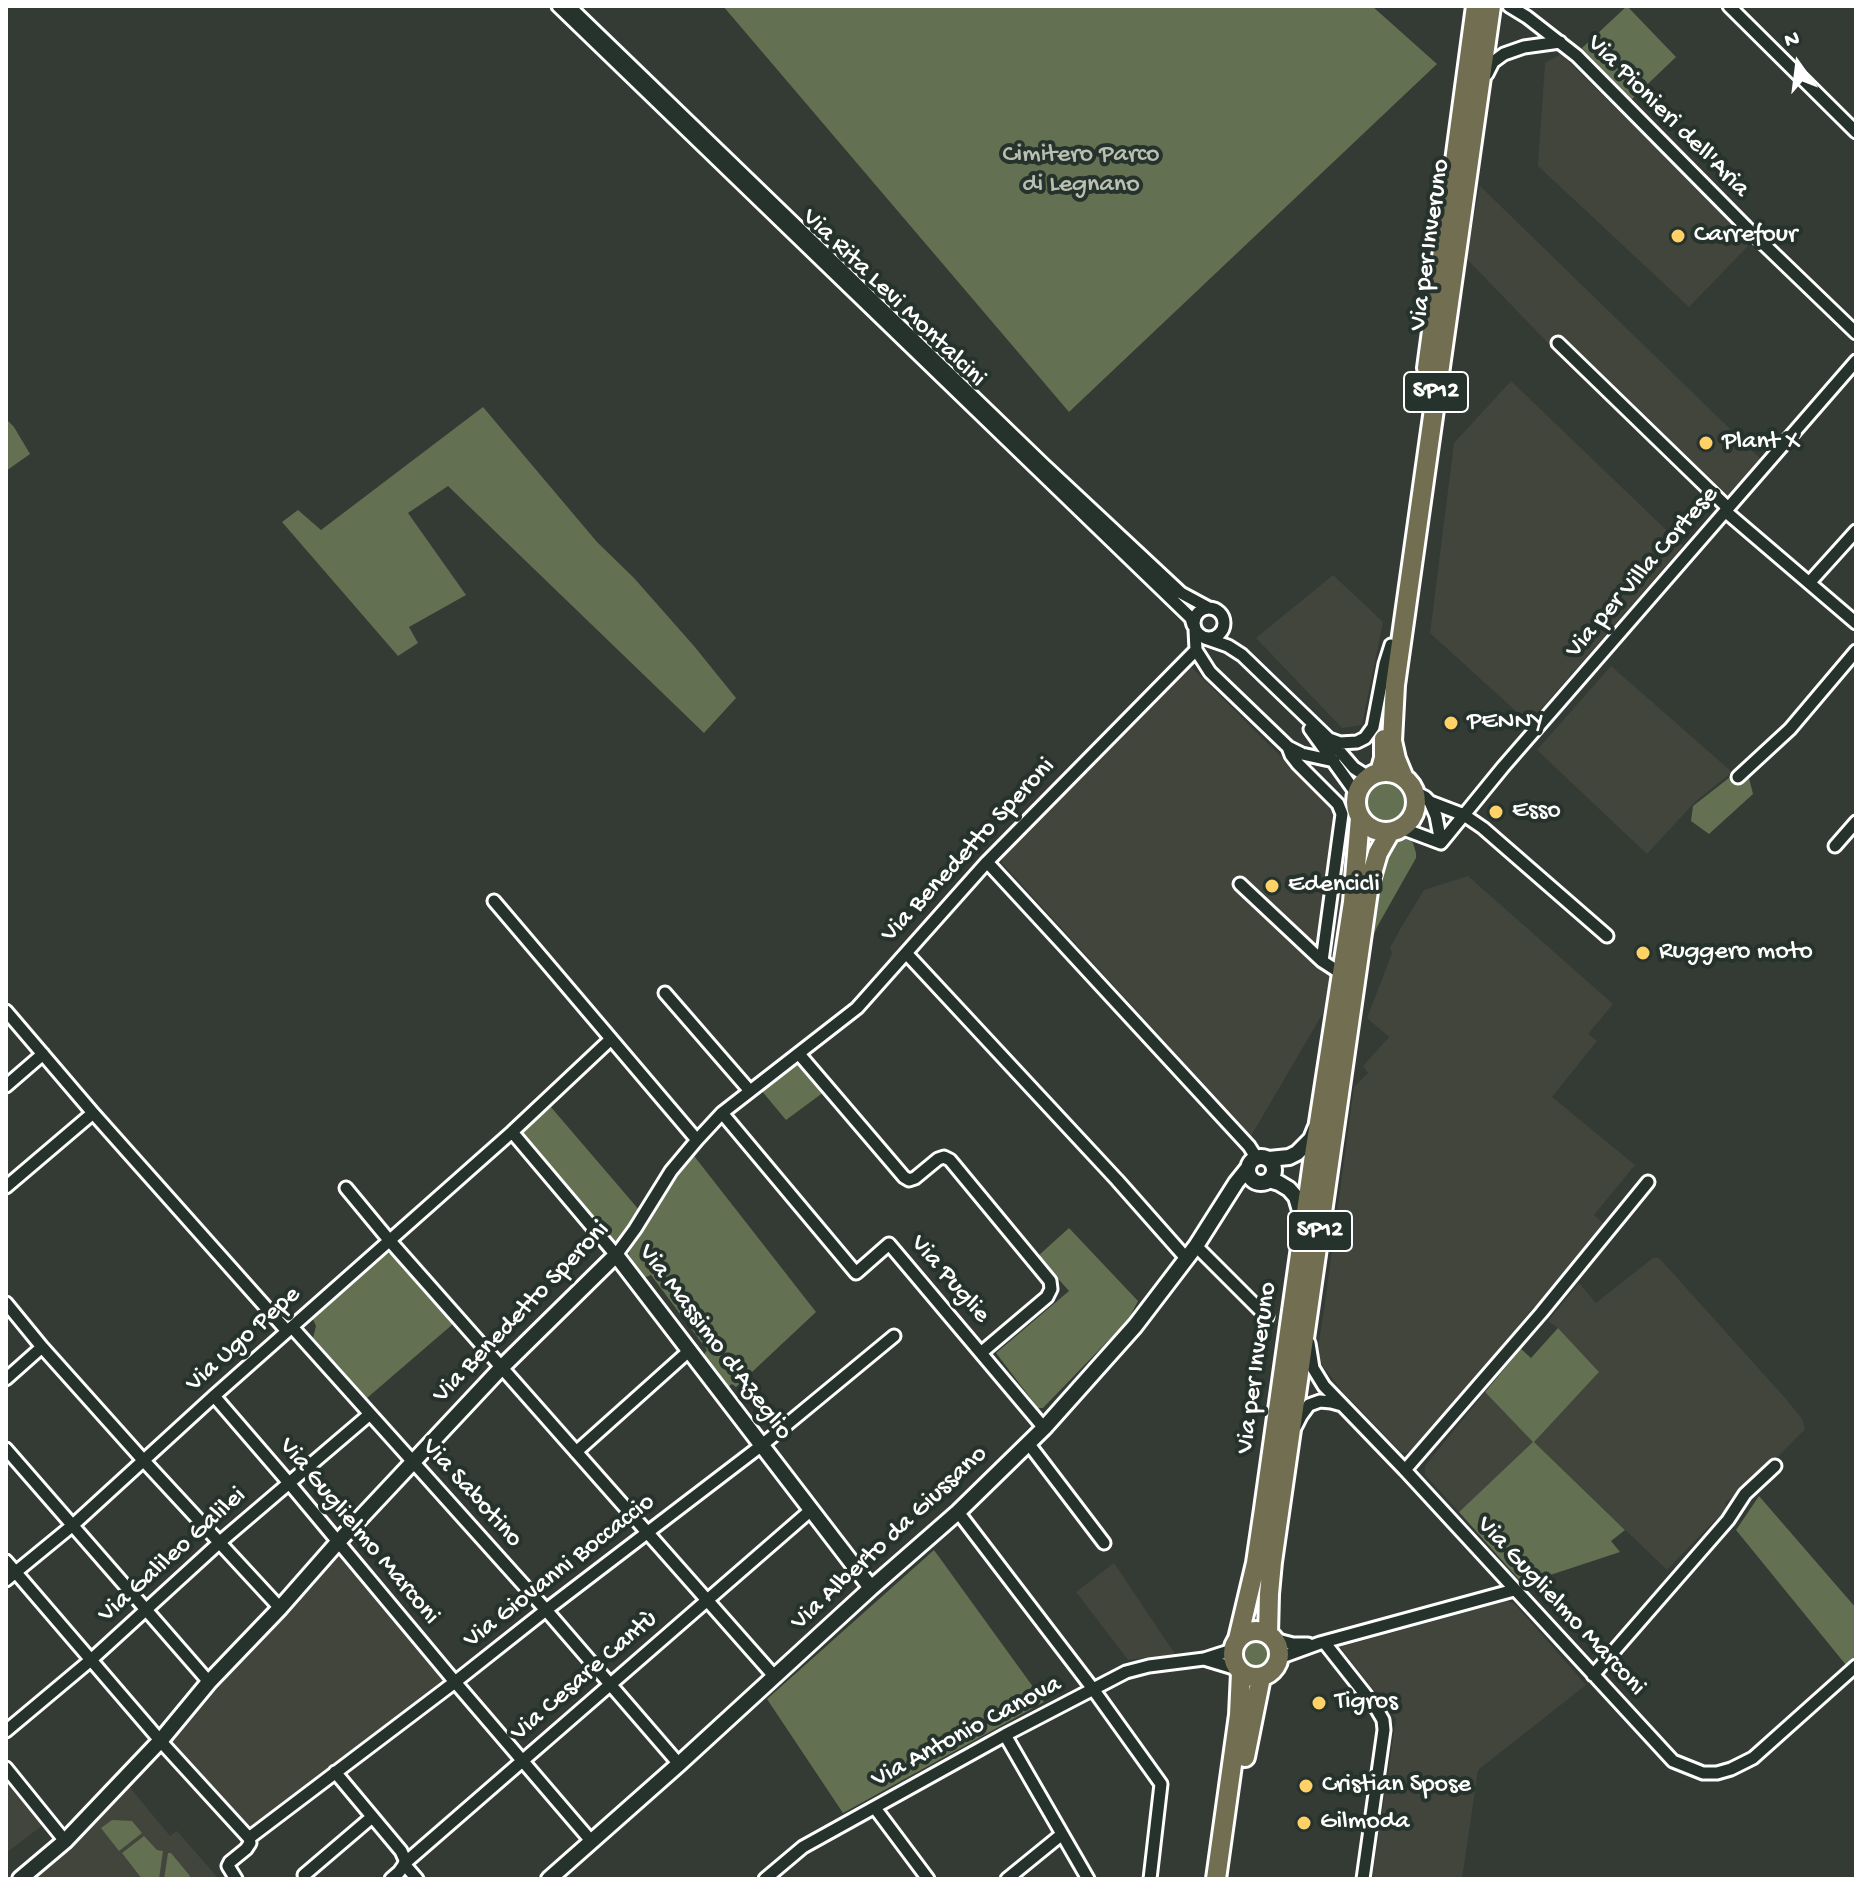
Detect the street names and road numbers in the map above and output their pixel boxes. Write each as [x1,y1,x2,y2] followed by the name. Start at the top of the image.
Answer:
[1579,29,1755,205] street label: Via Pionieri dell'Aria
[1404,157,1458,333] street label: Via per Inveruno
[794,203,992,395] street label: Via Rita Levi Montalcini
[1404,372,1468,412] road number: SP12
[1560,480,1726,666] street label: Via per Villa Cortese
[875,752,1063,950] street label: Via Benedetto Speroni
[1288,1211,1352,1251] road number: SP12
[427,1215,617,1411] street label: Via Benedetto Speroni
[902,1229,996,1331] street label: Via Puglie
[630,1239,798,1447] street label: Via Massimo d'Azeglio
[180,1280,308,1400] street label: Via Ugo Pepe
[1231,1280,1285,1456] street label: Via per Inveruno
[271,1432,445,1632] street label: Via Guglielmo Marconi
[414,1433,528,1555] street label: Via Sabotino
[785,1440,995,1638] street label: Via Alberto da Giussano
[92,1481,254,1631] street label: Via Galileo Galilei
[458,1488,662,1656] street label: Via Giovanni Boccaccio
[1469,1511,1651,1703] street label: Via Guglielmo Marconi
[505,1605,665,1749] street label: Via Cesare Cantù
[867,1670,1067,1796] street label: Via Antonio Canova

